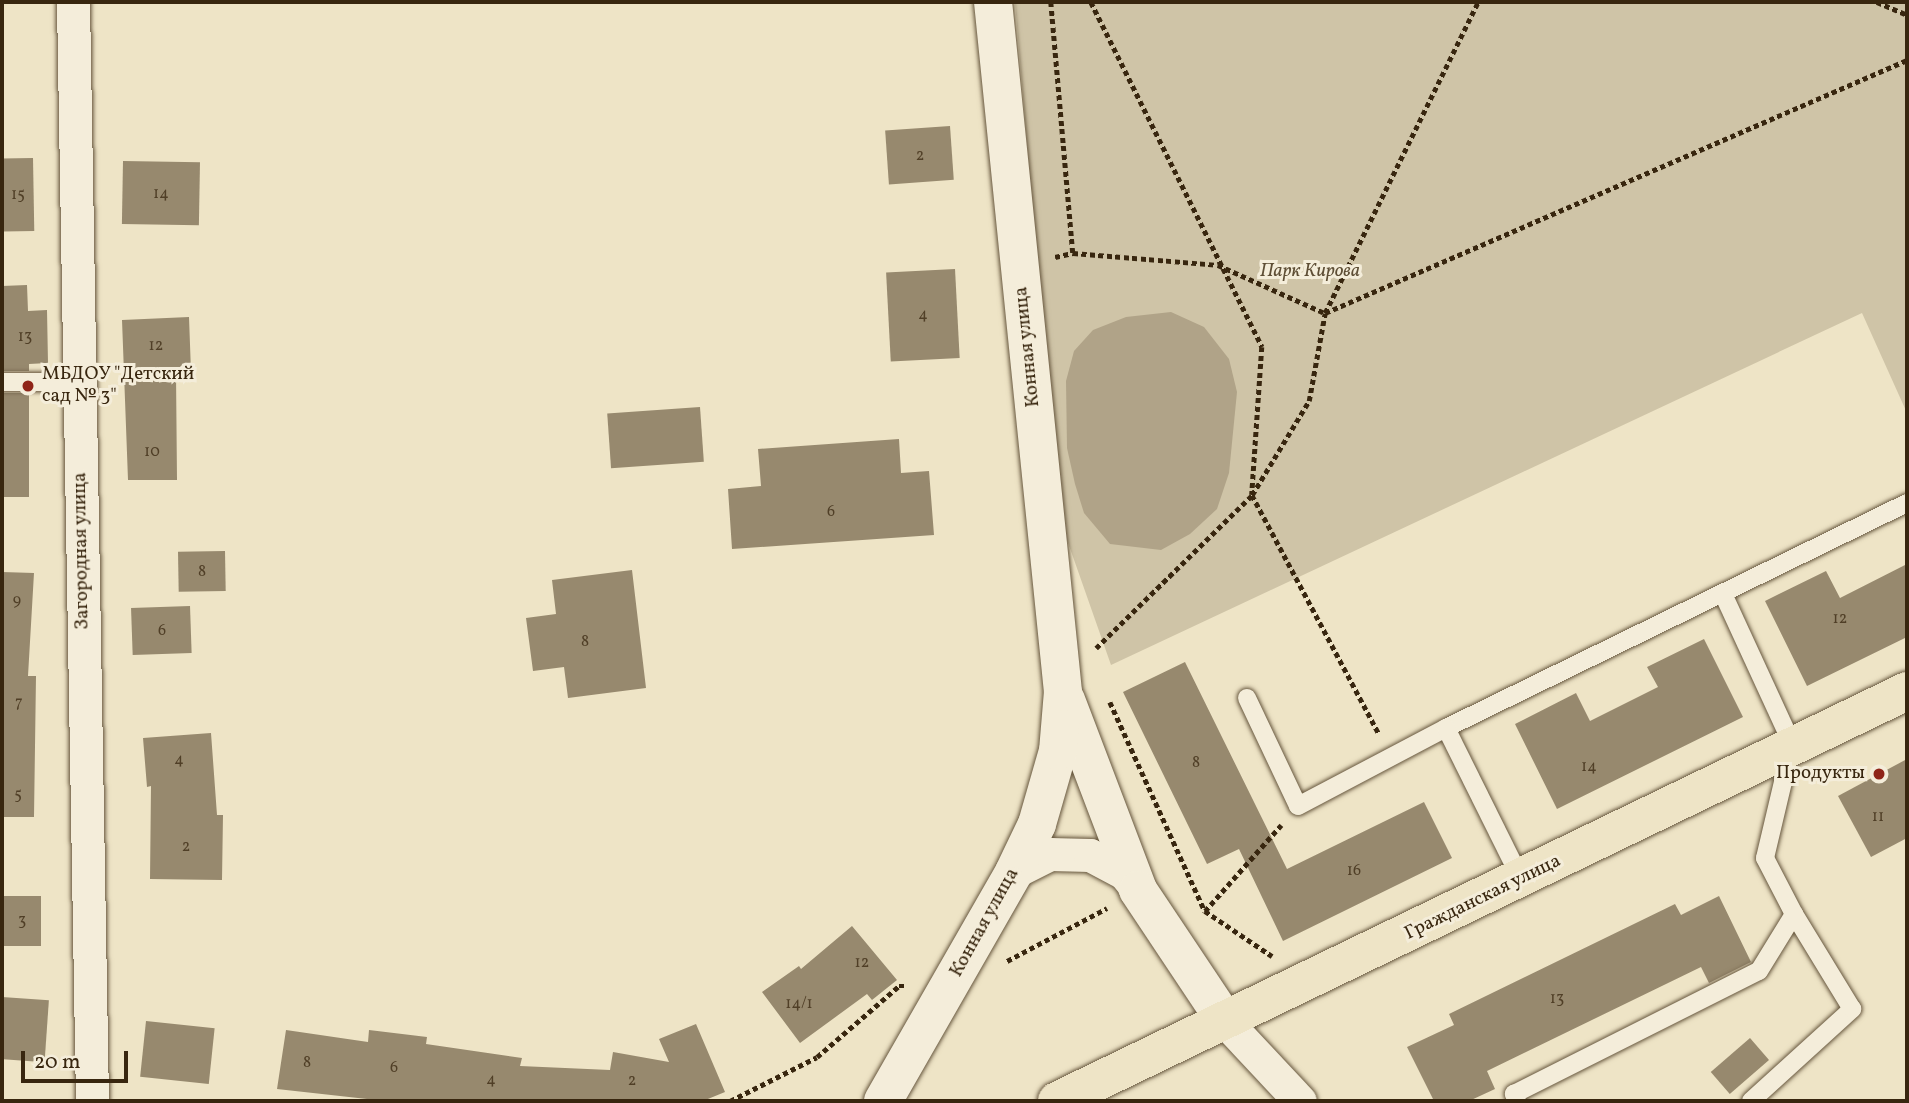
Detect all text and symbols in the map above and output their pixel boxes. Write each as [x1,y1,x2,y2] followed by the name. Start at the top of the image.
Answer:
[916,146,924,166] house number: 2
[153,184,169,204] house number: 14
[11,185,25,205] house number: 15
[1260,261,1360,283] park label: Парк Кирова
[1010,285,1046,409] street label: Конная улица
[918,305,928,325] house number: 4
[18,327,32,347] house number: 13
[149,336,163,356] house number: 12
[42,364,195,408] place label: МБДОУ "Детский сад № 3"
[20,378,36,394] marker: МБДОУ "Детский сад № 3"
[144,442,160,462] house number: 10
[69,472,95,630] street label: Загородная улица
[827,502,835,522] house number: 6
[198,562,206,582] house number: 8
[13,591,21,611] house number: 9
[1833,609,1847,629] house number: 12
[158,621,166,641] house number: 6
[581,632,589,652] house number: 8
[15,693,23,713] house number: 7
[174,750,184,770] house number: 4
[1192,753,1200,773] house number: 8
[1581,757,1597,777] house number: 14
[1776,763,1865,785] place label: Продукты
[1871,766,1887,782] marker: Продукты
[14,785,22,805] house number: 5
[1872,807,1884,827] house number: 11
[182,837,190,857] house number: 2
[1401,850,1565,946] street label: Гражданская улица
[1347,861,1361,881] house number: 16
[946,864,1024,982] street label: Конная улица
[18,911,26,931] house number: 3
[855,953,869,973] house number: 12
[1550,989,1564,1009] house number: 13
[785,994,813,1014] house number: 14/1
[24,1036,131,1080] scale bar
[34,1048,80,1077] text: 20 m
[303,1053,311,1073] house number: 8
[390,1058,398,1078] house number: 6
[486,1070,496,1090] house number: 4
[628,1071,636,1091] house number: 2

